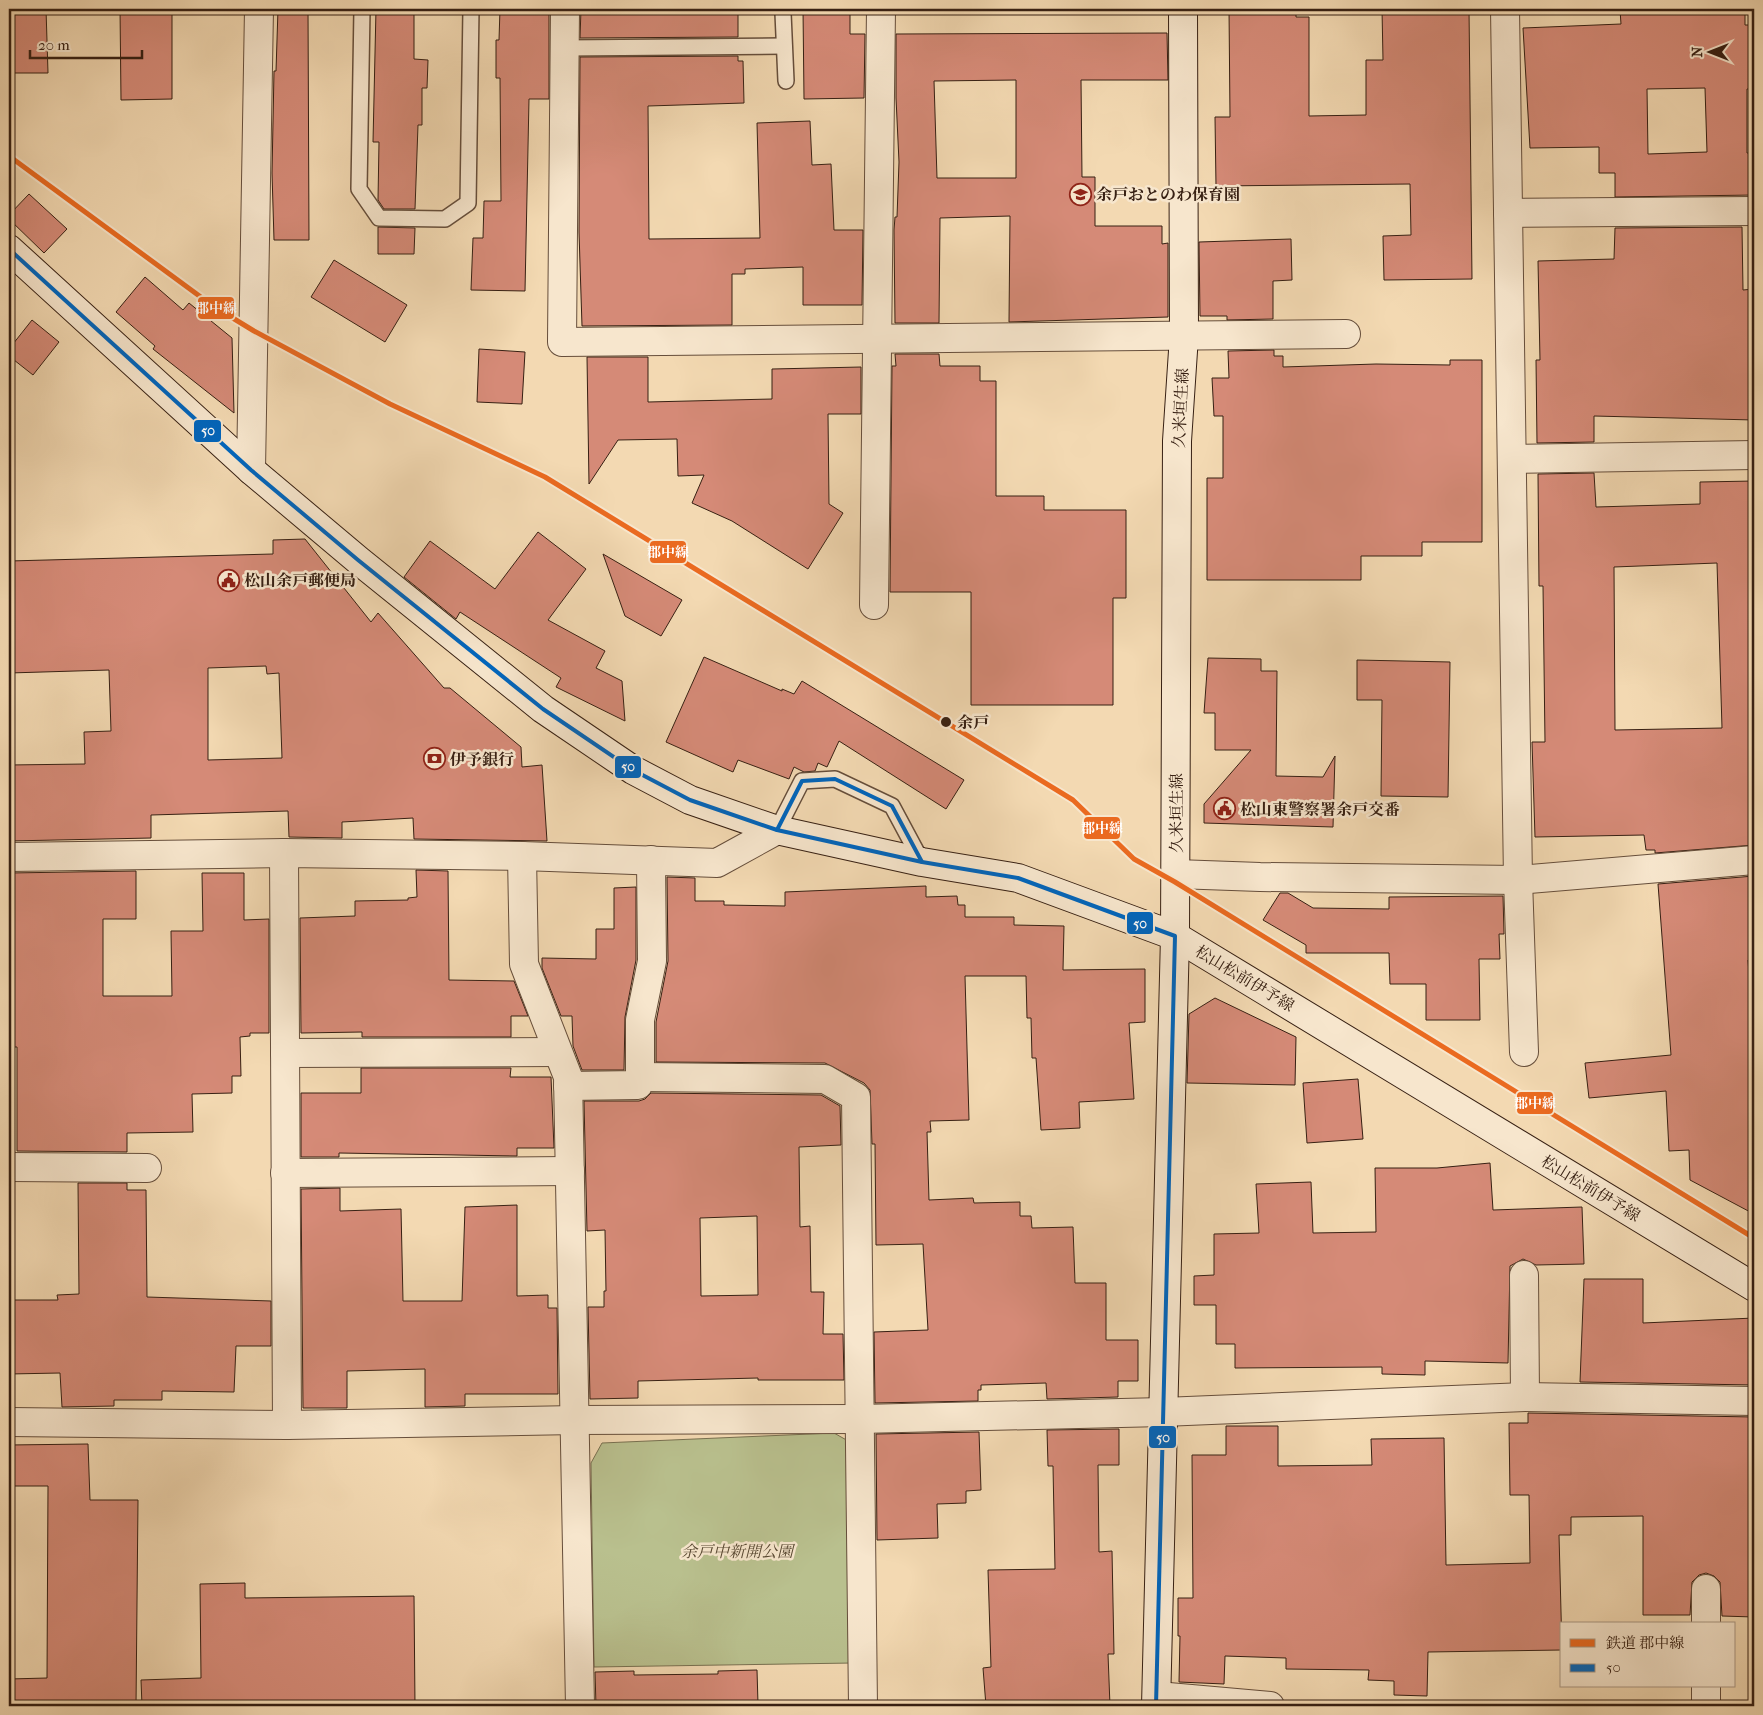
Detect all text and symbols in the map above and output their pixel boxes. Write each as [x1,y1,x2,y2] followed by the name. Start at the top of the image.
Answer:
[30,28,142,60] scale bar
[1686,28,1736,78] north arrow
[38,36,70,54] text: 20 m
[1689,46,1706,57] text: N
[1068,182,1092,206] school or university icon: 余戸おとのわ保育園
[1096,185,1240,204] place label: 余戸おとのわ保育園
[197,296,235,320] line badge: 郡中線
[195,300,237,317] text: 郡中線
[1169,368,1192,448] street label: 久米垣生線
[193,419,222,443] line badge: 50
[201,422,215,439] text: 50
[649,540,687,564] line badge: 郡中線
[647,544,689,561] text: 郡中線
[216,568,240,592] public building icon: 松山余戸郵便局
[244,571,356,590] place label: 松山余戸郵便局
[957,713,989,732] place label: 余戸
[939,715,953,729] marker: 余戸
[422,747,446,771] bank icon: 伊予銀行
[450,750,514,769] place label: 伊予銀行
[614,755,642,779] line badge: 50
[621,758,635,775] text: 50
[1167,773,1186,853] street label: 久米垣生線
[1212,797,1236,821] public building icon: 松山東警察署余戸交番
[1240,800,1400,819] place label: 松山東警察署余戸交番
[1083,816,1121,840] line badge: 郡中線
[1081,820,1123,837] text: 郡中線
[1126,911,1154,935] line badge: 50
[1133,915,1147,932] text: 50
[1192,941,1298,1015] street label: 松山松前伊予線
[1516,1091,1554,1115] line badge: 郡中線
[1514,1095,1556,1112] text: 郡中線
[1538,1151,1644,1225] street label: 松山松前伊予線
[1148,1425,1177,1449] line badge: 50
[1156,1429,1170,1446] text: 50
[681,1542,796,1561] park label: 余戸中新開公園
[1560,1622,1736,1688] legend
[1606,1634,1684,1652] text: 鉄道 郡中線
[1606,1658,1621,1676] text: 50

